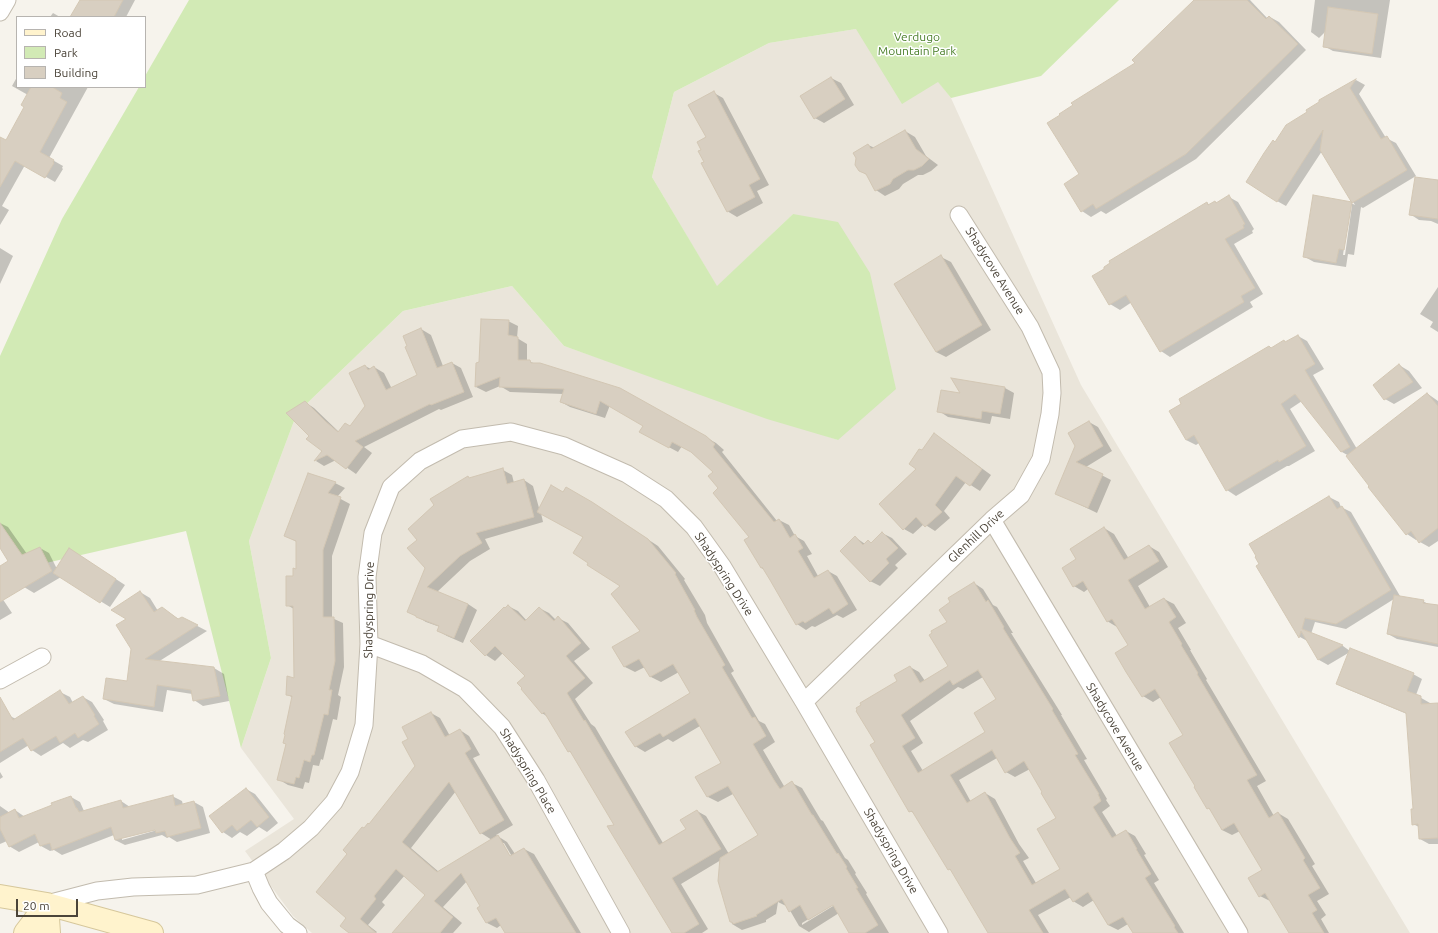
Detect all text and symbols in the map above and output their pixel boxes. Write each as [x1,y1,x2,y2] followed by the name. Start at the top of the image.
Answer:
[16,16,146,88] legend
[54,26,82,39] text: Road
[878,30,956,58] park label: Verdugo Mountain Park
[54,46,78,59] text: Park
[54,66,98,79] text: Building
[962,225,1028,317] street label: Shadycove Avenue
[945,506,1007,566] street label: Glenhill Drive
[692,530,756,618] street label: Shadyspring Drive
[361,562,377,658] street label: Shadyspring Drive
[1083,680,1147,774] street label: Shadycove Avenue
[497,726,559,816] street label: Shadyspring Place
[861,806,921,896] street label: Shadyspring Drive
[18,891,80,917] scale bar
[23,899,50,912] text: 20 m

